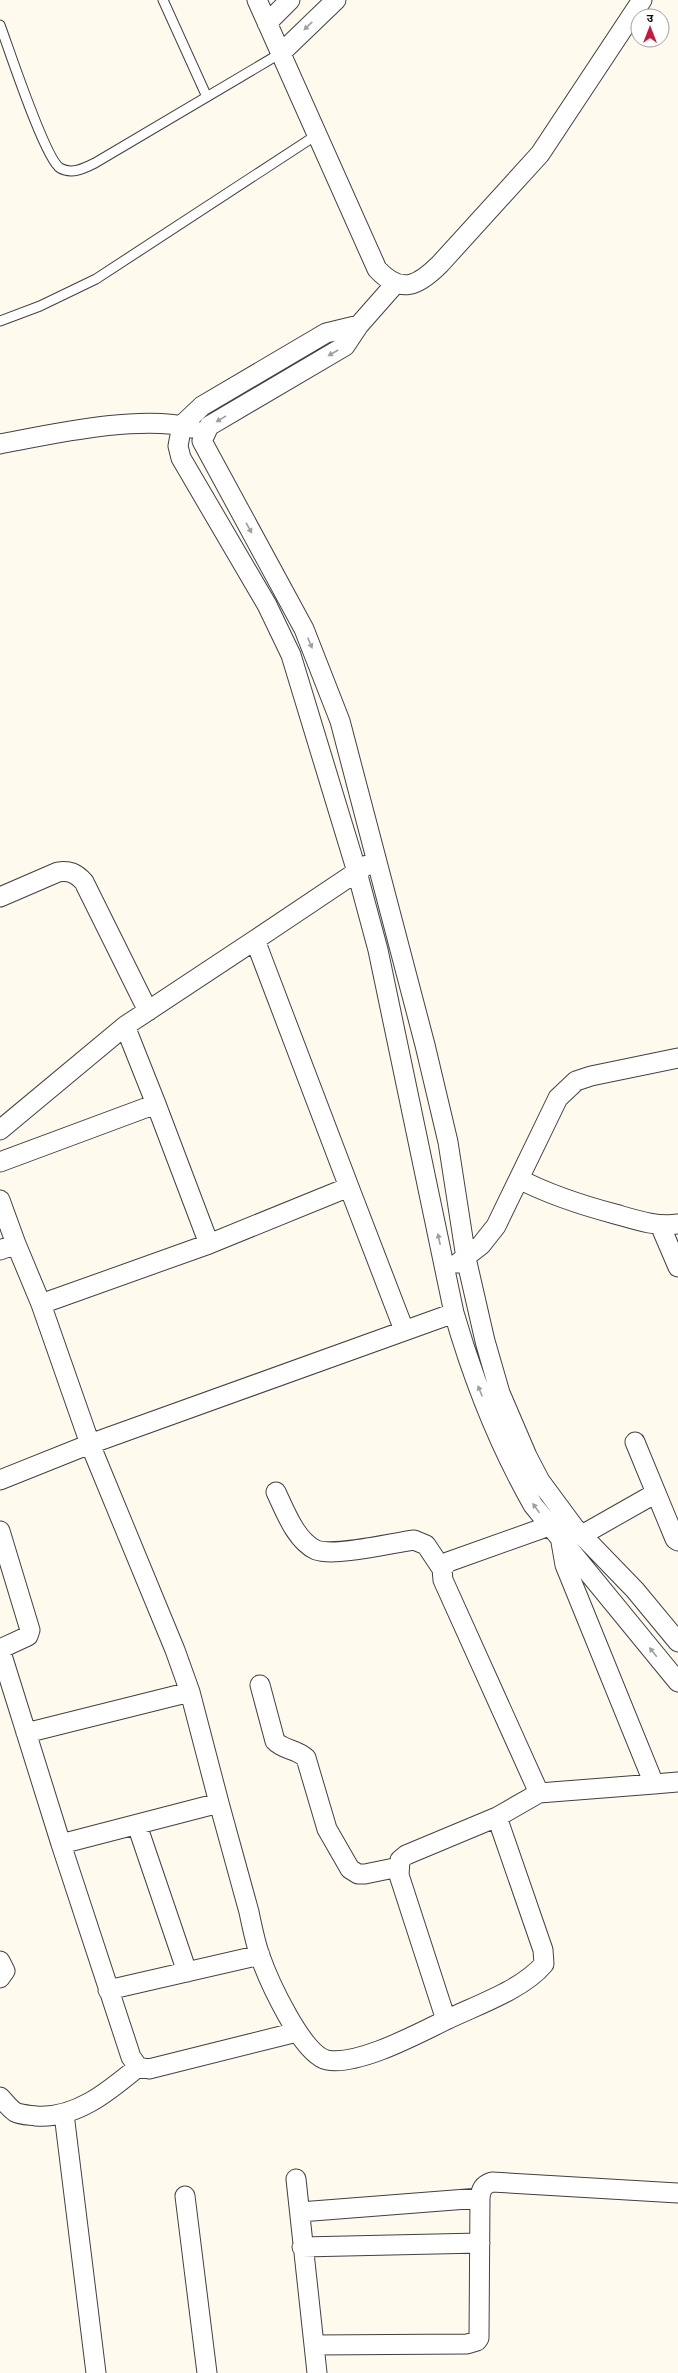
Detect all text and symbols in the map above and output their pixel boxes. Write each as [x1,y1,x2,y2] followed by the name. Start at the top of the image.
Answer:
[630,8,670,48] north arrow
[647,11,654,26] text: उ
[303,21,313,31] one-way arrow
[328,349,338,357] one-way arrow
[215,415,227,422] one-way arrow
[246,522,253,534] one-way arrow
[308,637,314,649] one-way arrow
[435,1233,441,1245] one-way arrow
[477,1384,483,1396] one-way arrow
[532,1503,540,1513] one-way arrow
[649,1647,658,1657] one-way arrow

